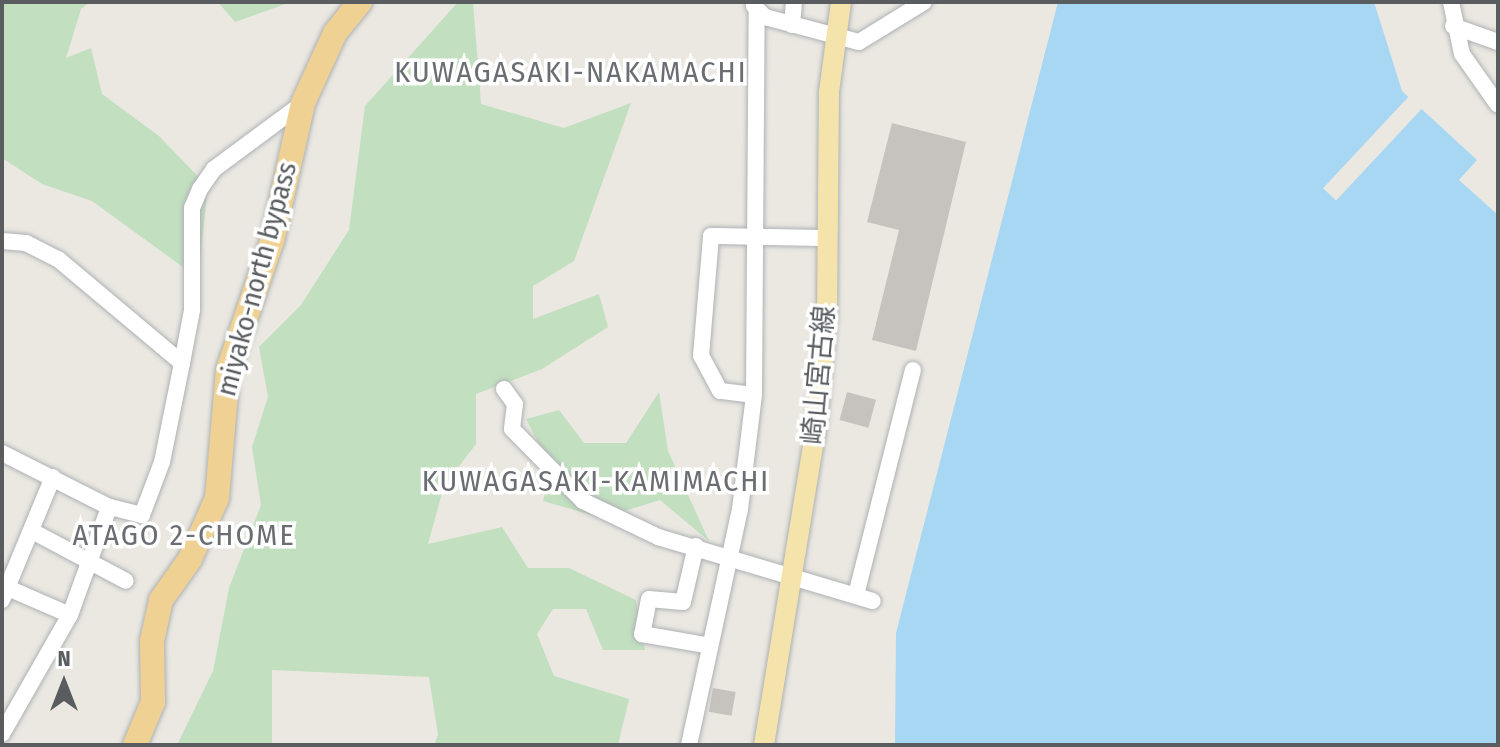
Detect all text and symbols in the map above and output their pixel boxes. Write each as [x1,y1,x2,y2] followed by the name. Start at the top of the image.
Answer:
[394,54,748,90] district label: KUWAGASAKI-NAKAMACHI
[210,158,304,400] street label: miyako-north bypass
[796,304,842,446] street label: 崎山宮古線
[422,463,770,499] district label: KUWAGASAKI-KAMIMACHI
[73,517,295,553] district label: ATAGO 2-CHOME
[24,643,104,723] north arrow
[57,645,71,672] text: N

